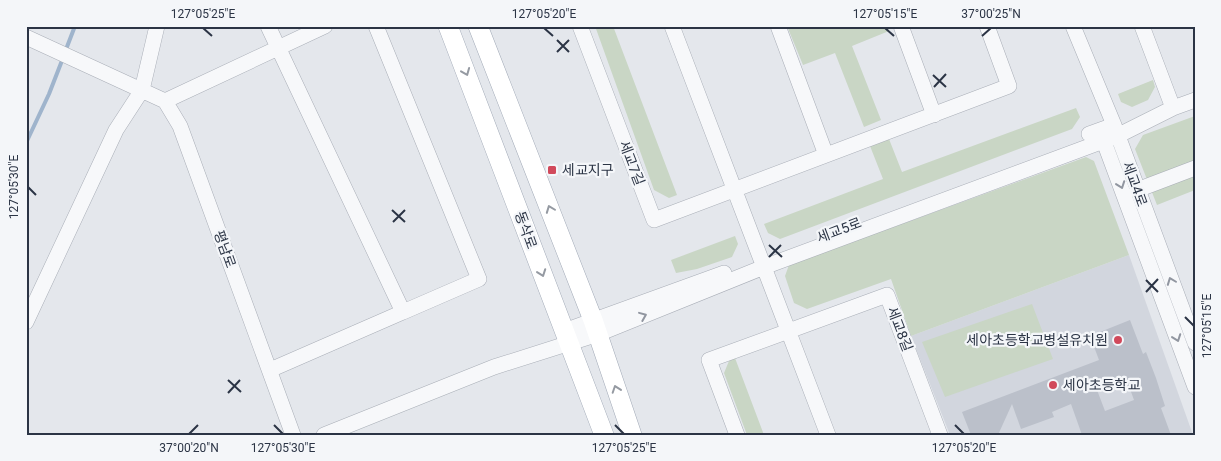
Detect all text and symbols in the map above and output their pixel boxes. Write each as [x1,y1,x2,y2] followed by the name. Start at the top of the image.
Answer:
[171,7,235,21] text: 127°05'25"E
[512,7,576,21] text: 127°05'20"E
[853,7,917,21] text: 127°05'15"E
[961,7,1021,21] text: 37°00'25"N
[460,67,470,75] one-way arrow
[616,138,648,188] street label: 세교7길
[7,155,21,219] text: 127°05'30"E
[1120,159,1151,209] street label: 세교4로
[562,162,614,178] place label: 세교지구
[546,164,558,176] marker: 세교지구
[1115,180,1125,189] one-way arrow
[545,206,555,214] one-way arrow
[512,209,540,251] street label: 동삭로
[814,214,864,246] street label: 세교5로
[211,228,239,270] street label: 평남로
[536,268,546,276] one-way arrow
[1167,277,1178,286] one-way arrow
[1200,294,1214,358] text: 127°05'15"E
[884,304,916,354] street label: 세교8길
[638,312,647,322] one-way arrow
[966,332,1108,348] place label: 세아초등학교병설유치원
[1171,333,1181,342] one-way arrow
[1112,334,1124,346] marker: 세아초등학교병설유치원
[1063,377,1140,393] place label: 세아초등학교
[1047,379,1059,391] marker: 세아초등학교
[612,385,622,393] one-way arrow
[159,441,219,455] text: 37°00'20"N
[251,441,315,455] text: 127°05'30"E
[592,441,656,455] text: 127°05'25"E
[932,441,996,455] text: 127°05'20"E

